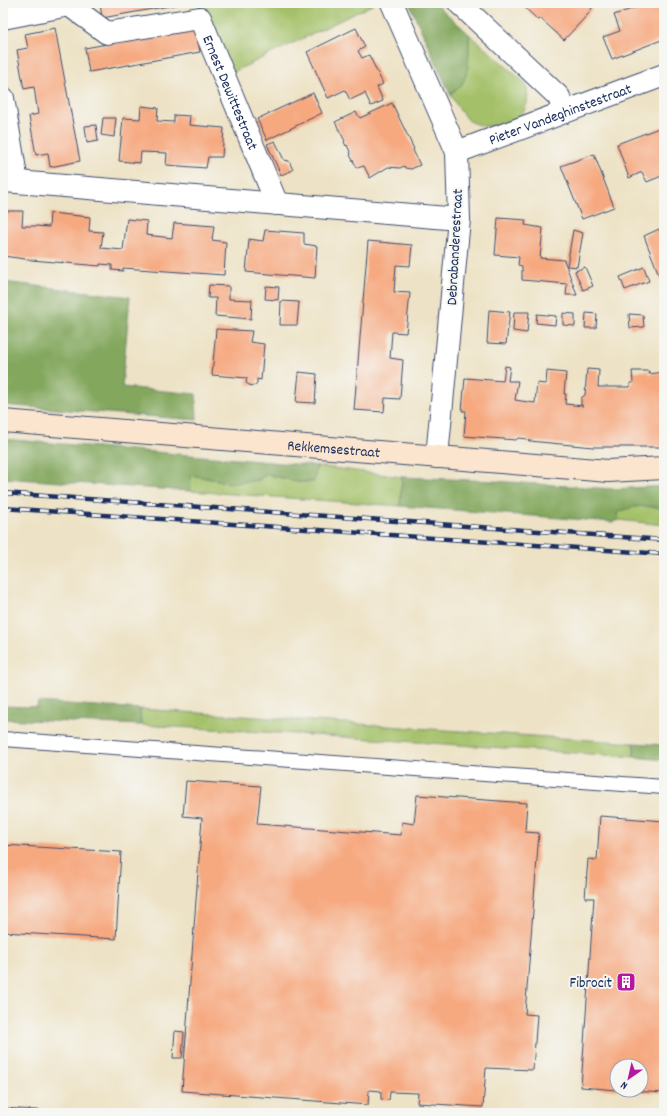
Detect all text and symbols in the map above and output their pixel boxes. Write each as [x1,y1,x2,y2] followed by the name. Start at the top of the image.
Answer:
[195,32,263,154] street label: Ernest Dewittestraat
[486,79,636,152] street label: Pieter Vandeghinstestraat
[442,188,470,306] street label: Debrabanderestraat
[286,436,382,465] street label: Rekkemsestraat
[615,971,637,993] building icon: Fibrocit
[570,973,612,995] place label: Fibrocit
[609,1058,649,1098] north arrow
[617,1076,631,1093] text: N

